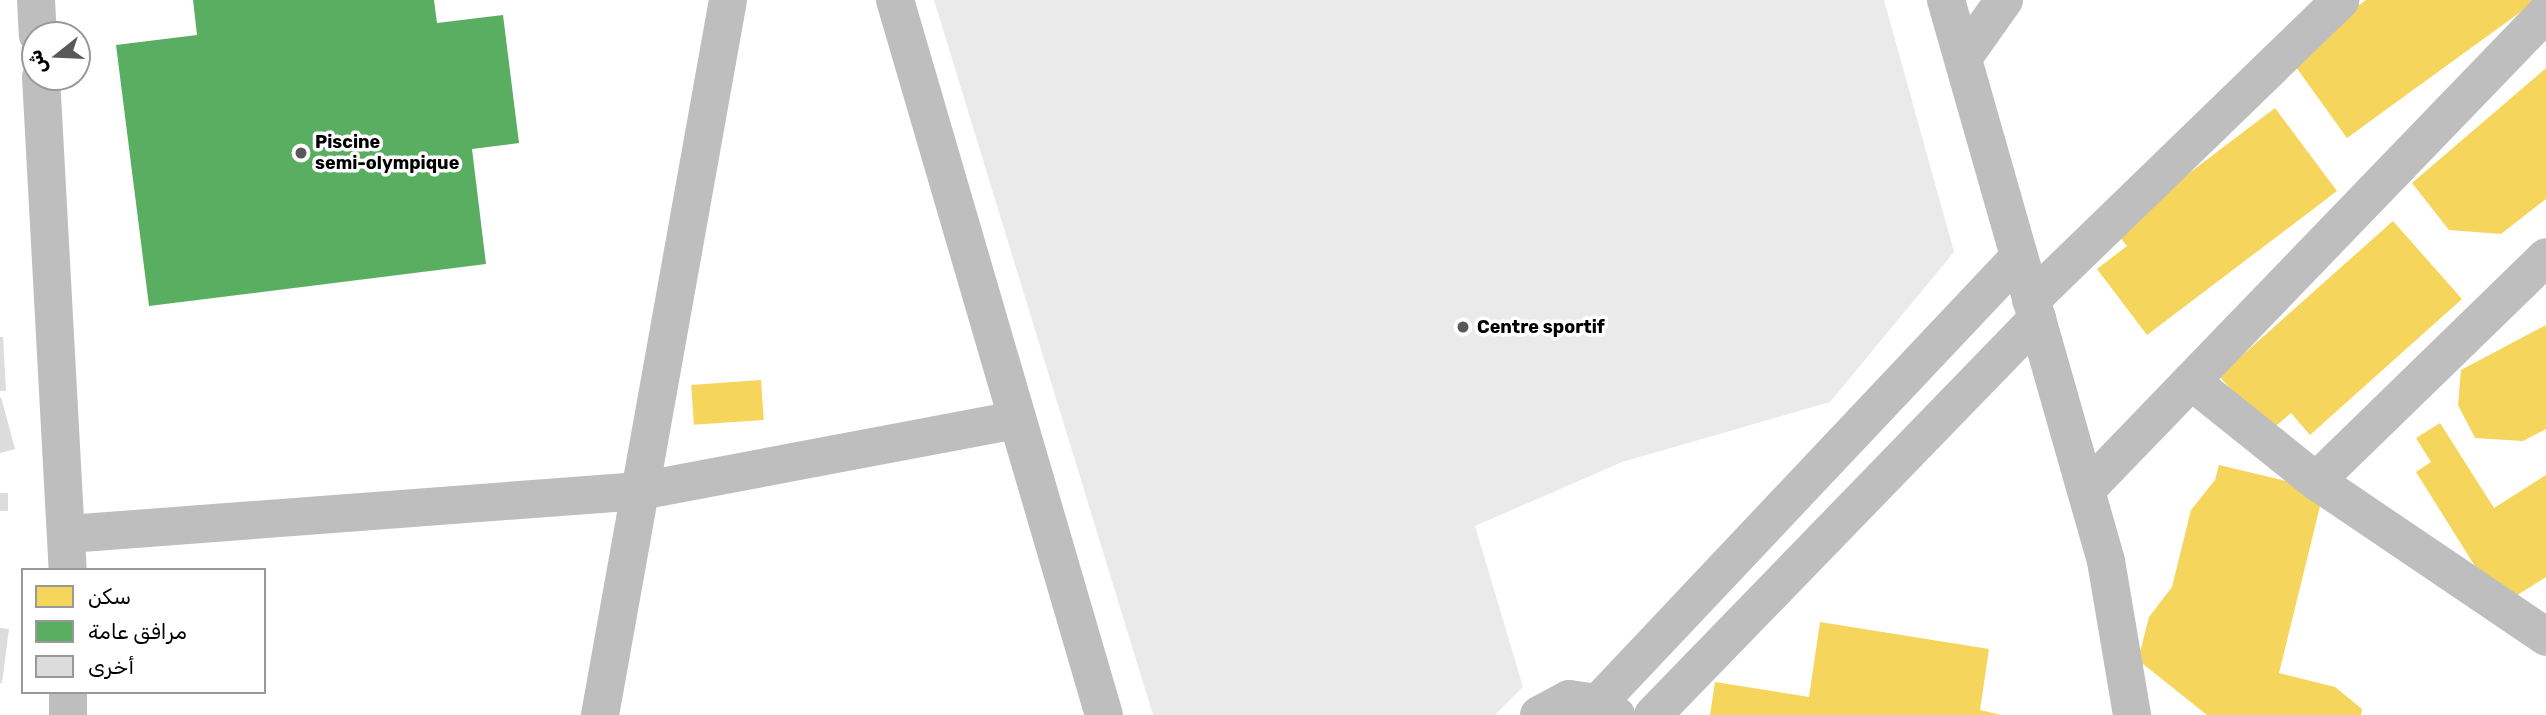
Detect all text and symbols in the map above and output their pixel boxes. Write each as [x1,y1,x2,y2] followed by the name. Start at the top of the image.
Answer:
[21,21,91,91] north arrow
[23,47,52,77] text: ش
[315,132,459,174] place label: Piscine semi-olympique
[293,145,309,161] marker: Piscine semi-olympique
[1477,316,1605,338] place label: Centre sportif
[1455,319,1471,335] marker: Centre sportif
[21,568,266,694] legend
[88,584,131,609] text: سكن
[88,619,187,644] text: مرافق عامة
[88,654,134,679] text: أخرى

